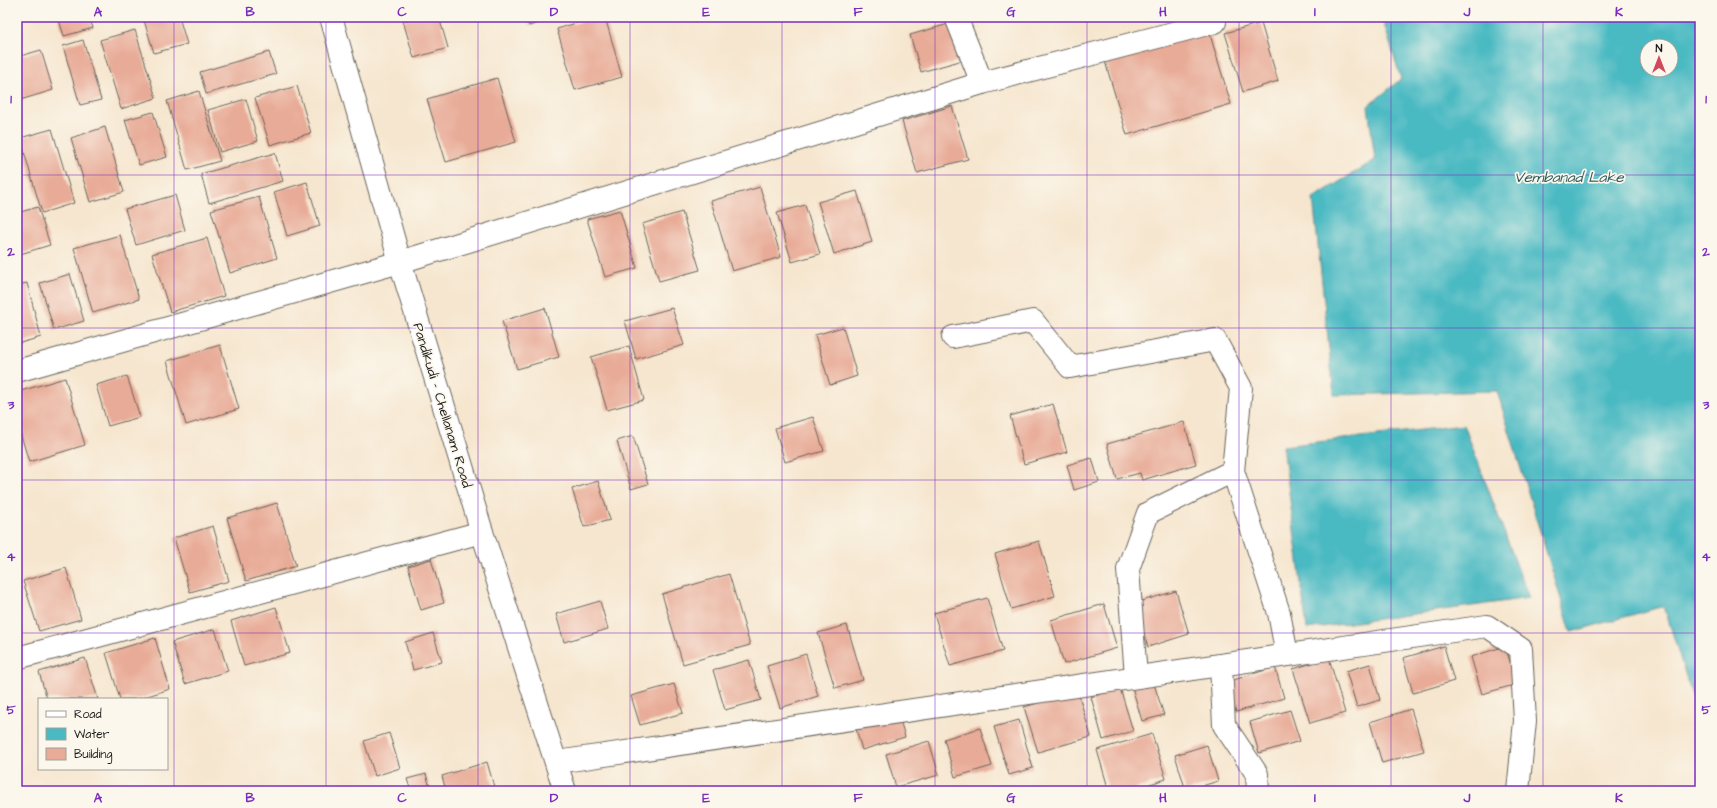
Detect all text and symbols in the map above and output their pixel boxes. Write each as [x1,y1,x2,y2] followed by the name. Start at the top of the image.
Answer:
[94,3,103,21] text: A
[245,3,255,21] text: B
[397,3,407,21] text: C
[550,3,559,21] text: D
[702,3,710,21] text: E
[853,3,863,21] text: F
[1006,3,1016,21] text: G
[1159,3,1167,21] text: H
[1314,3,1316,21] text: I
[1463,3,1471,21] text: J
[1615,3,1623,21] text: K
[1639,38,1679,78] north arrow
[1656,41,1663,56] text: N
[10,90,12,108] text: 1
[1705,90,1707,108] text: 1
[1514,167,1625,188] water label: Vembanad Lake
[6,243,15,261] text: 2
[1701,243,1710,261] text: 2
[407,320,477,490] street label: Pandikudi - Chellanam Road
[7,396,15,414] text: 3
[1702,396,1710,414] text: 3
[7,548,16,566] text: 4
[1702,548,1711,566] text: 4
[38,698,168,770] legend
[6,701,16,719] text: 5
[1701,701,1711,719] text: 5
[74,706,102,723] text: Road
[74,726,110,743] text: Water
[74,746,112,764] text: Building
[94,789,103,807] text: A
[245,789,255,807] text: B
[397,789,407,807] text: C
[550,789,559,807] text: D
[702,789,710,807] text: E
[853,789,863,807] text: F
[1006,789,1016,807] text: G
[1159,789,1167,807] text: H
[1314,789,1316,807] text: I
[1463,789,1471,807] text: J
[1615,789,1623,807] text: K

